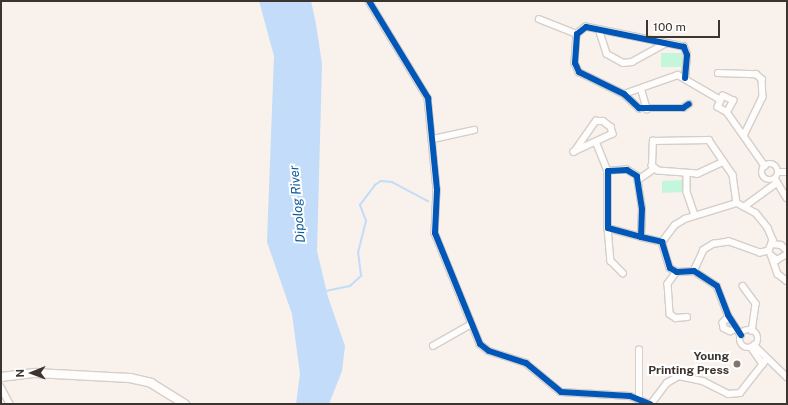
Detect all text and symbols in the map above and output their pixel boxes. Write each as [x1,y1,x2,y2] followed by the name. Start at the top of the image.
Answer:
[648,12,722,38] scale bar
[653,20,686,34] text: 100 m
[287,165,309,243] water label: Dipolog River
[648,350,729,378] place label: Young Printing Press
[12,353,52,393] north arrow
[732,359,742,369] marker: Young Printing Press
[14,369,26,378] text: N

